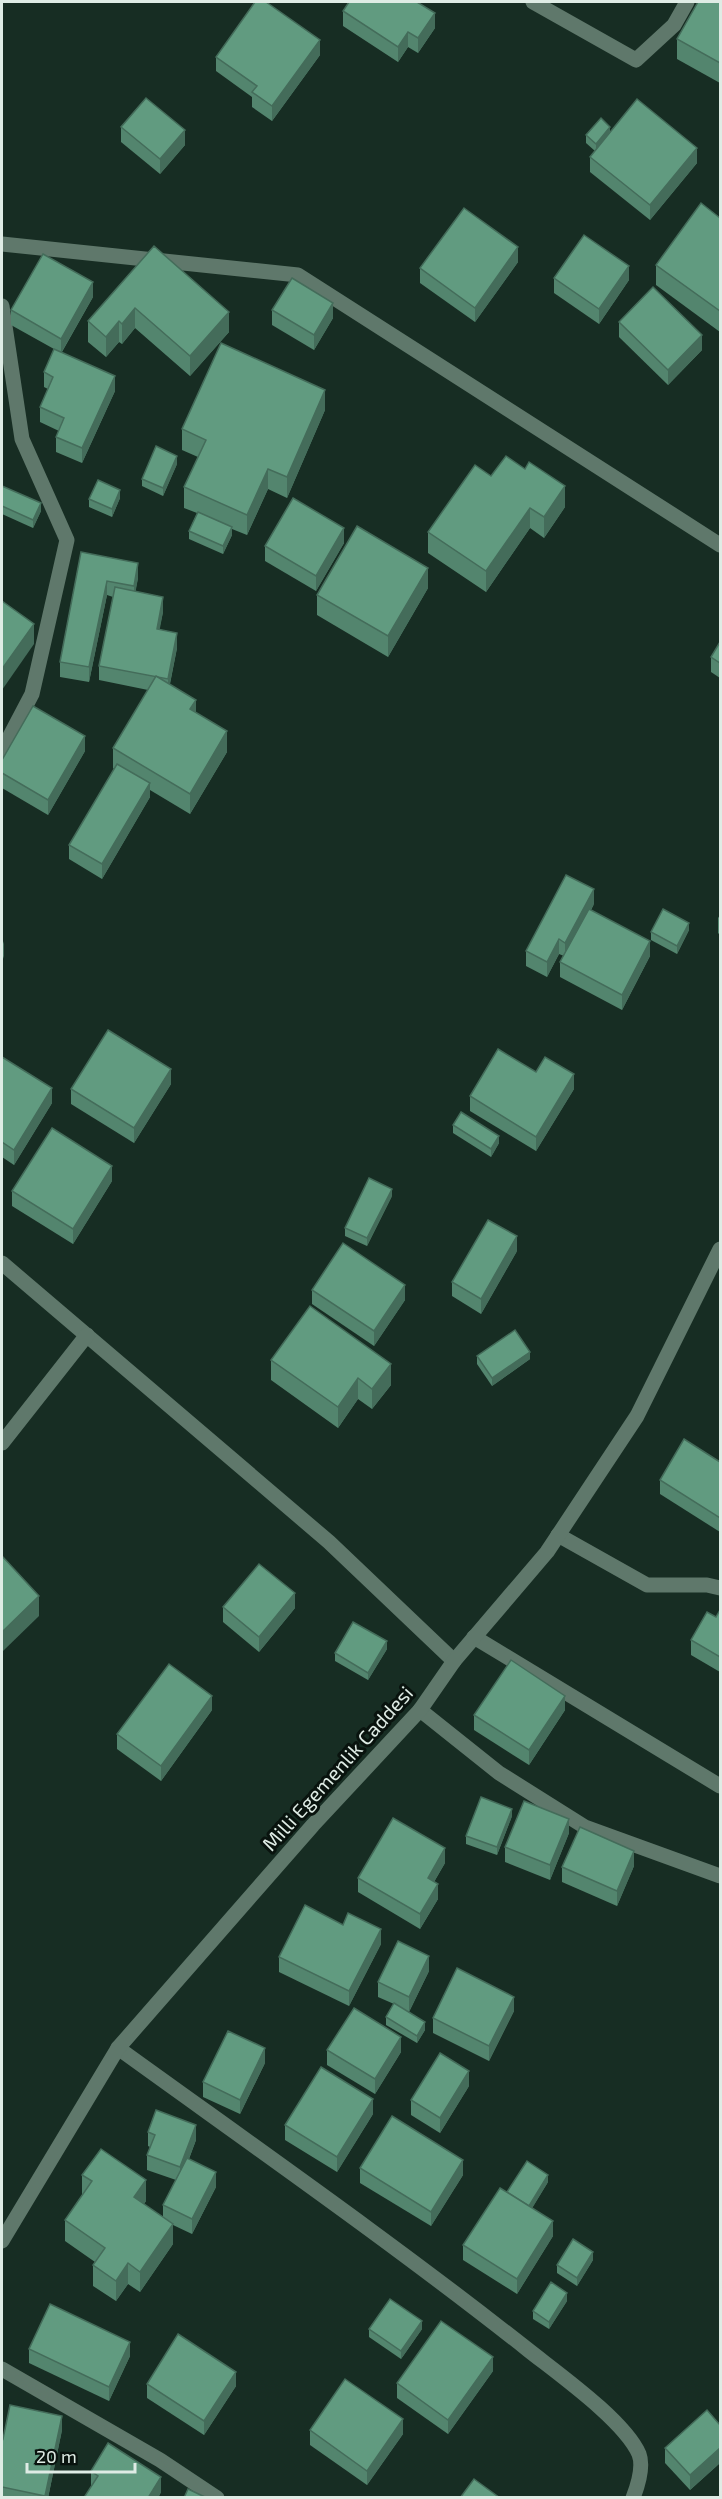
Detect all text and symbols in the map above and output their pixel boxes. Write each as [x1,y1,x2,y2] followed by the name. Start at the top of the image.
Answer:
[257,1681,417,1855] street label: Milli Egemenlik Caddesi
[27,2436,135,2474] scale bar
[36,2445,77,2467] text: 20 m

